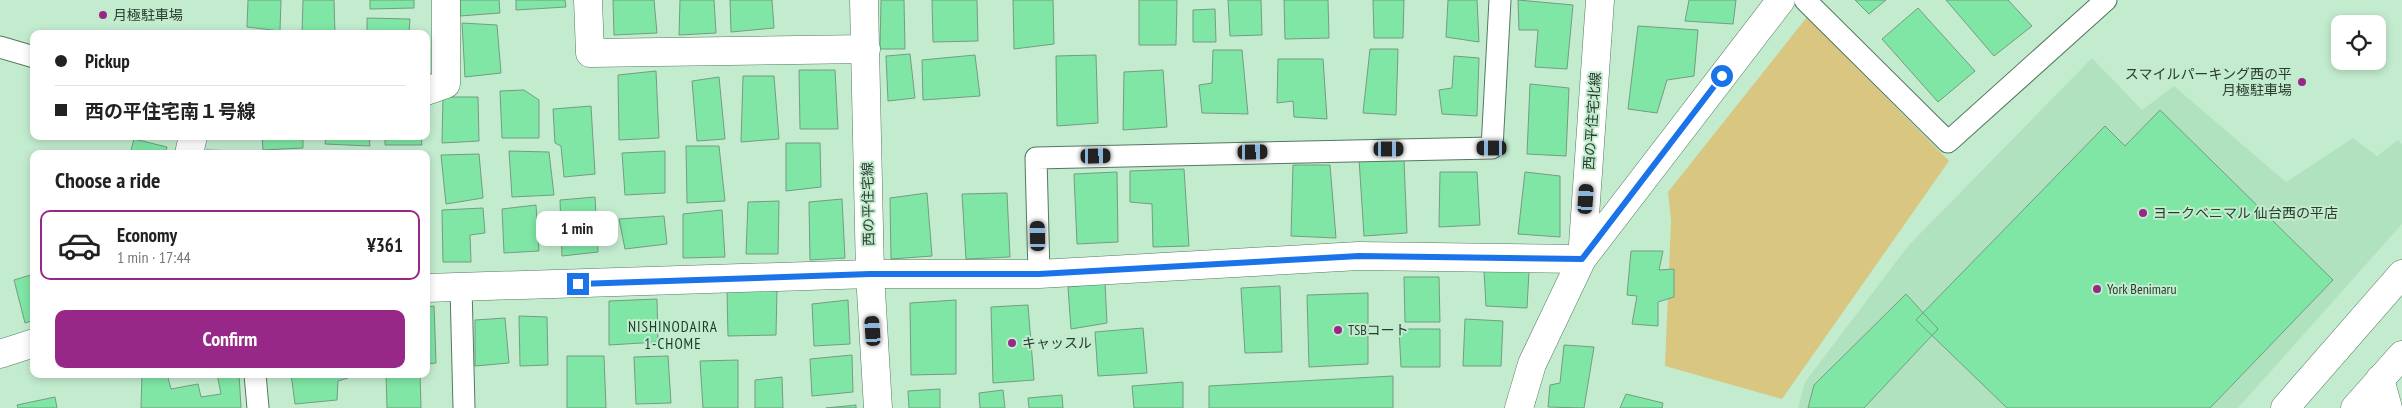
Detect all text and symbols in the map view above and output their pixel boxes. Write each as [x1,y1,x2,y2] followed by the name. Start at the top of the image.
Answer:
[113,6,183,24] place label: 月極駐車場
[97,9,109,21] marker: 月極駐車場
[2331,15,2386,70] map controls
[2331,15,2386,70] button: locate
[85,49,130,73] text: Pickup
[1711,65,1733,87] route start
[2125,65,2292,99] place label: スマイルパーキング西の平 月極駐車場
[1580,71,1604,171] street label: 西の平住宅北線
[2296,76,2308,88] marker: スマイルパーキング西の平 月極駐車場
[85,99,256,123] text: 西の平住宅南１号線
[1477,141,1507,156] car
[1374,142,1404,157] car
[1237,144,1268,160] car
[1080,148,1111,164] car
[858,162,878,246] street label: 西の平住宅線
[55,166,160,194] text: Choose a ride
[1577,184,1594,214] car
[2153,204,2338,222] place label: ヨークベニマル 仙台西の平店
[2137,207,2149,219] marker: ヨークベニマル 仙台西の平店
[537,212,619,246] callout: 1 min
[561,218,593,238] text: 1 min
[1030,221,1045,251] car
[57,223,102,268] icon: car
[117,223,177,247] text: Economy
[367,233,403,257] text: ¥361
[117,247,191,267] text: 1 min · 17:44
[567,273,589,295] route end
[2107,280,2177,298] place label: York Benimaru
[2091,283,2103,295] marker: York Benimaru
[55,310,405,368] button: Confirm
[864,316,881,346] car
[628,317,718,353] district label: NISHINODAIRA 1-CHOME
[1348,321,1409,339] place label: TSBコート
[1332,324,1344,336] marker: TSBコート
[1022,334,1092,352] place label: キャッスル
[1006,337,1018,349] marker: キャッスル

